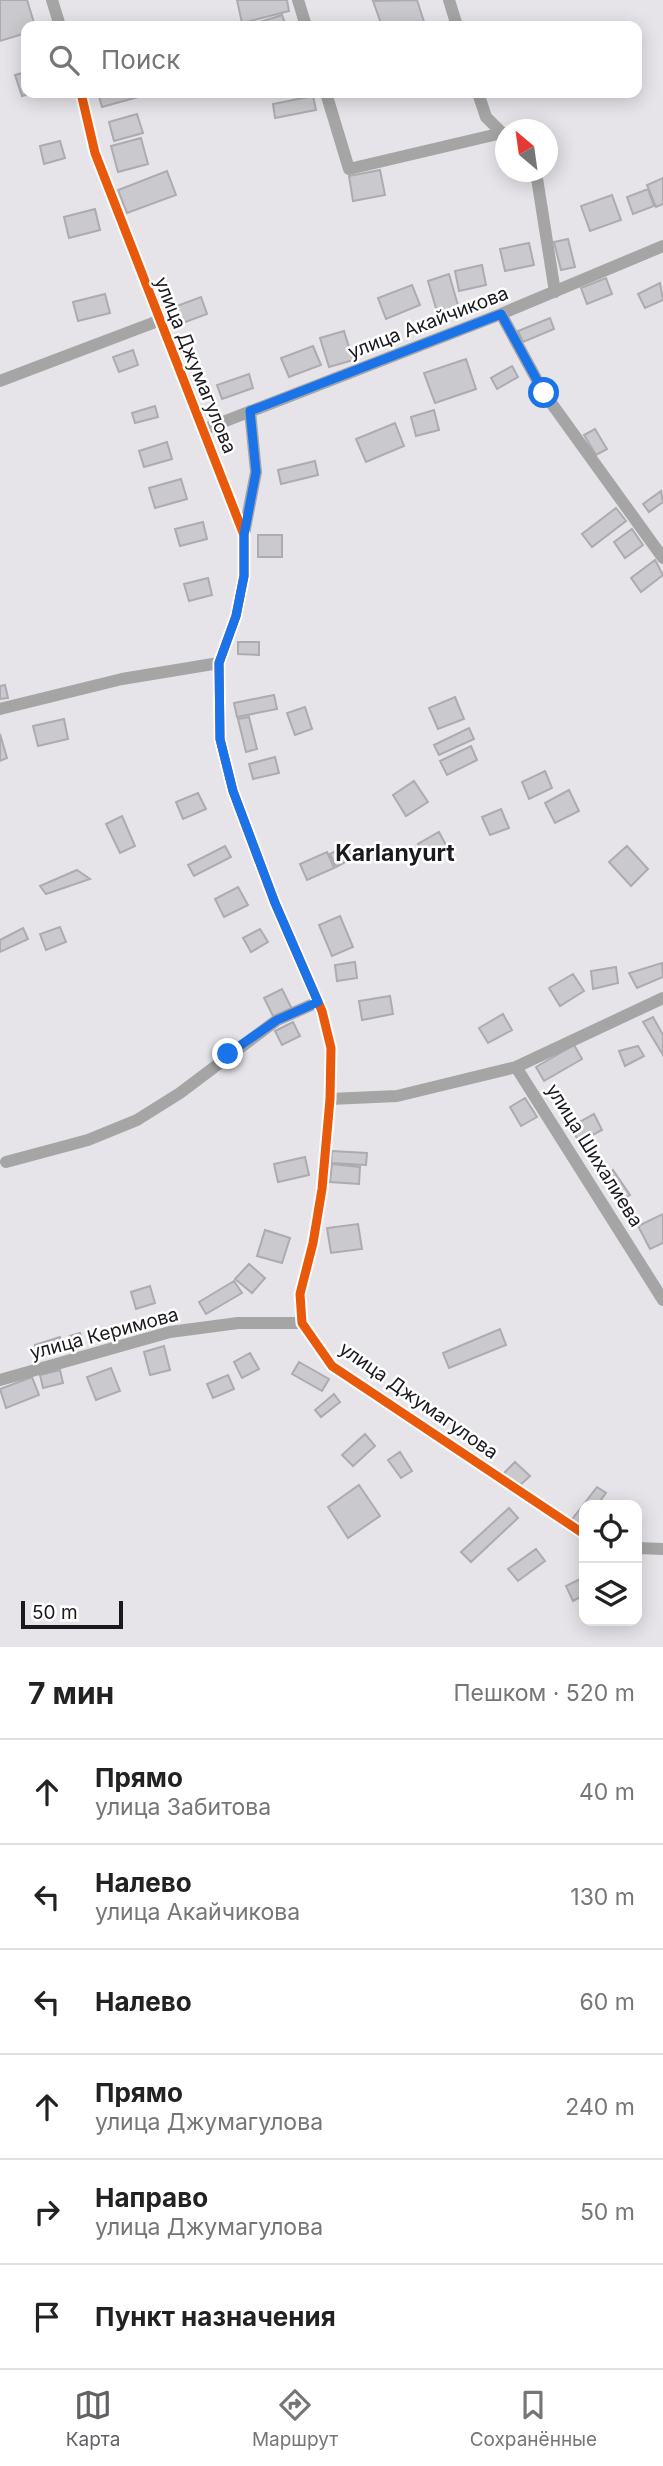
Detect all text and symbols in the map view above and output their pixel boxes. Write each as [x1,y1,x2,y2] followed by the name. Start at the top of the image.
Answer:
[21,21,642,98] search box
[45,41,83,79] icon: search
[101,44,180,75] text: Поиск
[495,119,558,182] north arrow
[150,274,241,457] street label: улица Джумагулова
[345,281,511,364] street label: улица Акайчикова
[528,377,559,408] route start
[335,839,455,867] district label: Karlanyurt
[212,1038,243,1069] route end
[541,1079,648,1231] street label: улица Шихалиева
[27,1303,181,1364] street label: улица Керимова
[335,1337,502,1464] street label: улица Джумагулова
[579,1500,642,1626] map controls
[579,1500,642,1563] button: locate
[579,1563,642,1626] button: layers
[21,1598,122,1630] scale bar
[32,1601,78,1624] text: 50 m
[28,1675,114,1711] text: 7 мин
[453,1679,635,1707] text: Пешком · 520 m
[95,1762,183,1793] text: Прямо
[28,1773,66,1811] icon: ahead
[579,1778,635,1806] text: 40 m
[95,1793,271,1821] text: улица Забитова
[95,1867,192,1898] text: Налево
[28,1878,66,1916] icon: left
[570,1883,635,1911] text: 130 m
[95,1898,300,1926] text: улица Акайчикова
[28,1983,66,2021] icon: left
[95,1986,192,2017] text: Налево
[580,1988,635,2016] text: 60 m
[95,2077,183,2108] text: Прямо
[28,2088,66,2126] icon: ahead
[565,2093,635,2121] text: 240 m
[95,2108,323,2136] text: улица Джумагулова
[95,2182,208,2213] text: Направо
[28,2193,66,2231] icon: right
[580,2198,635,2226] text: 50 m
[95,2213,323,2241] text: улица Джумагулова
[28,2298,66,2336] icon: arrive
[95,2301,336,2332] text: Пункт назначения
[66,2386,120,2451] tab: Карта
[252,2386,338,2451] tab: Маршрут
[470,2386,597,2451] tab: Сохранённые

